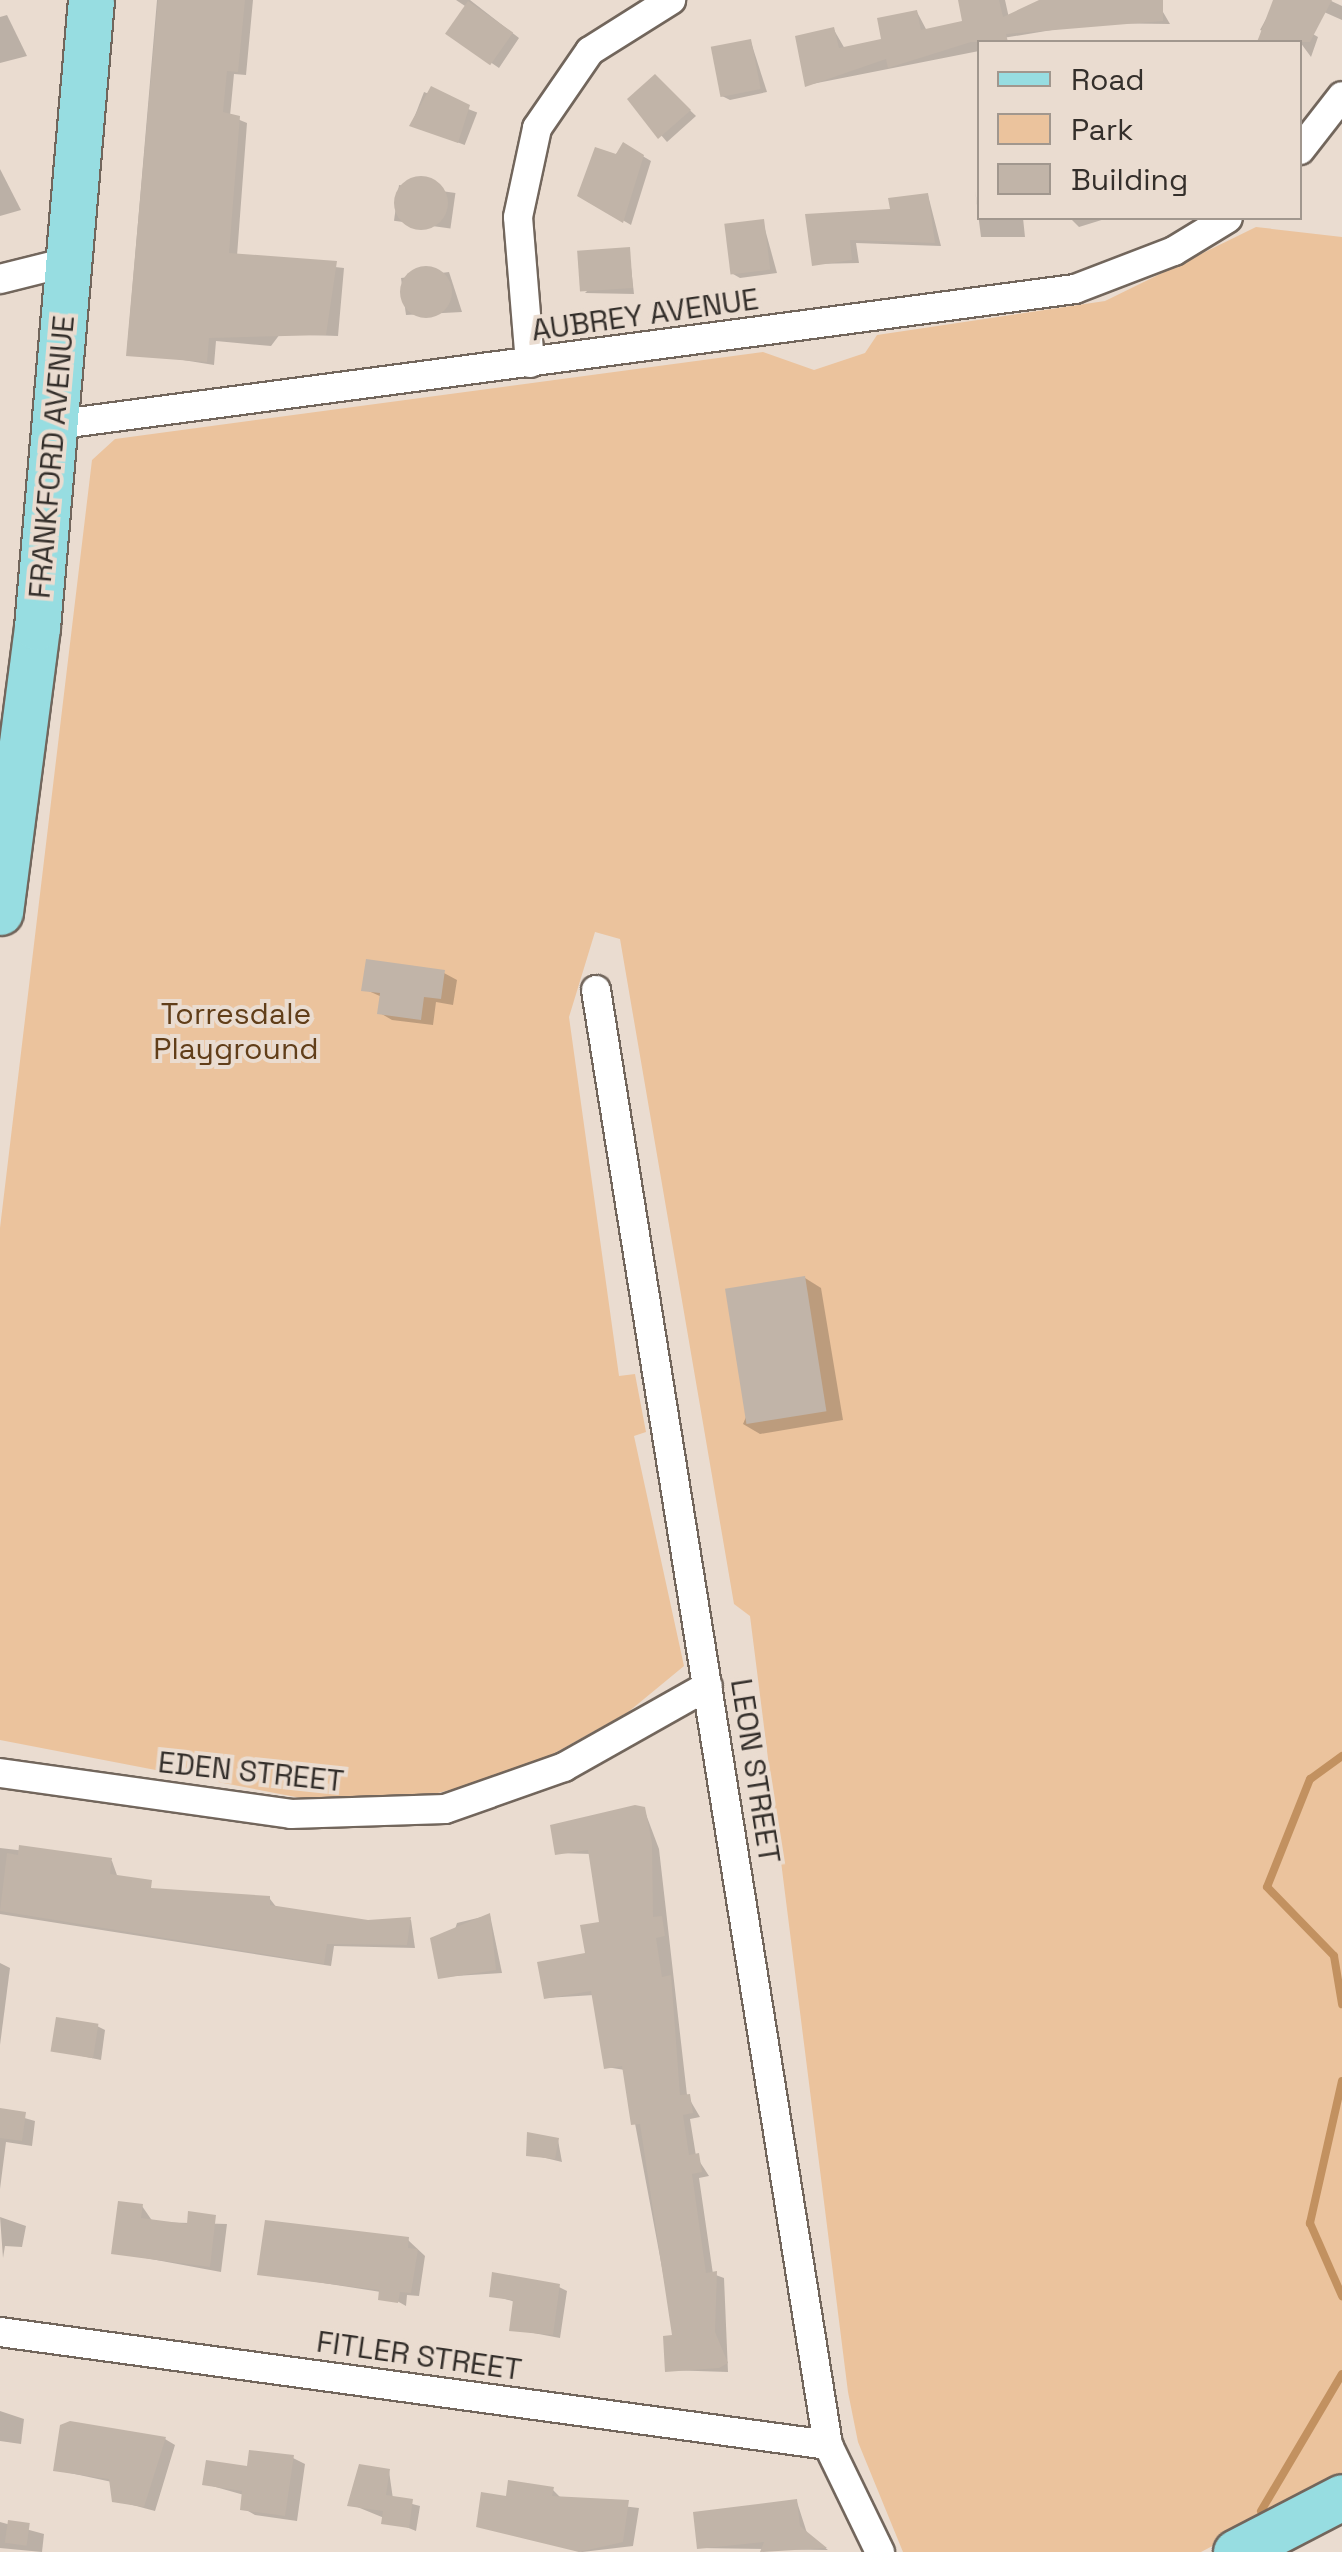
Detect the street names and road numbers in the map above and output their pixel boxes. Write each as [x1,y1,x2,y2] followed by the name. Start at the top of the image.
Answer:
[529,281,761,349] street label: AUBREY AVENUE
[22,314,82,600] street label: FRANKFORD AVENUE
[723,1676,787,1866] street label: LEON STREET
[156,1744,346,1800] street label: EDEN STREET
[314,2324,524,2388] street label: FITLER STREET

